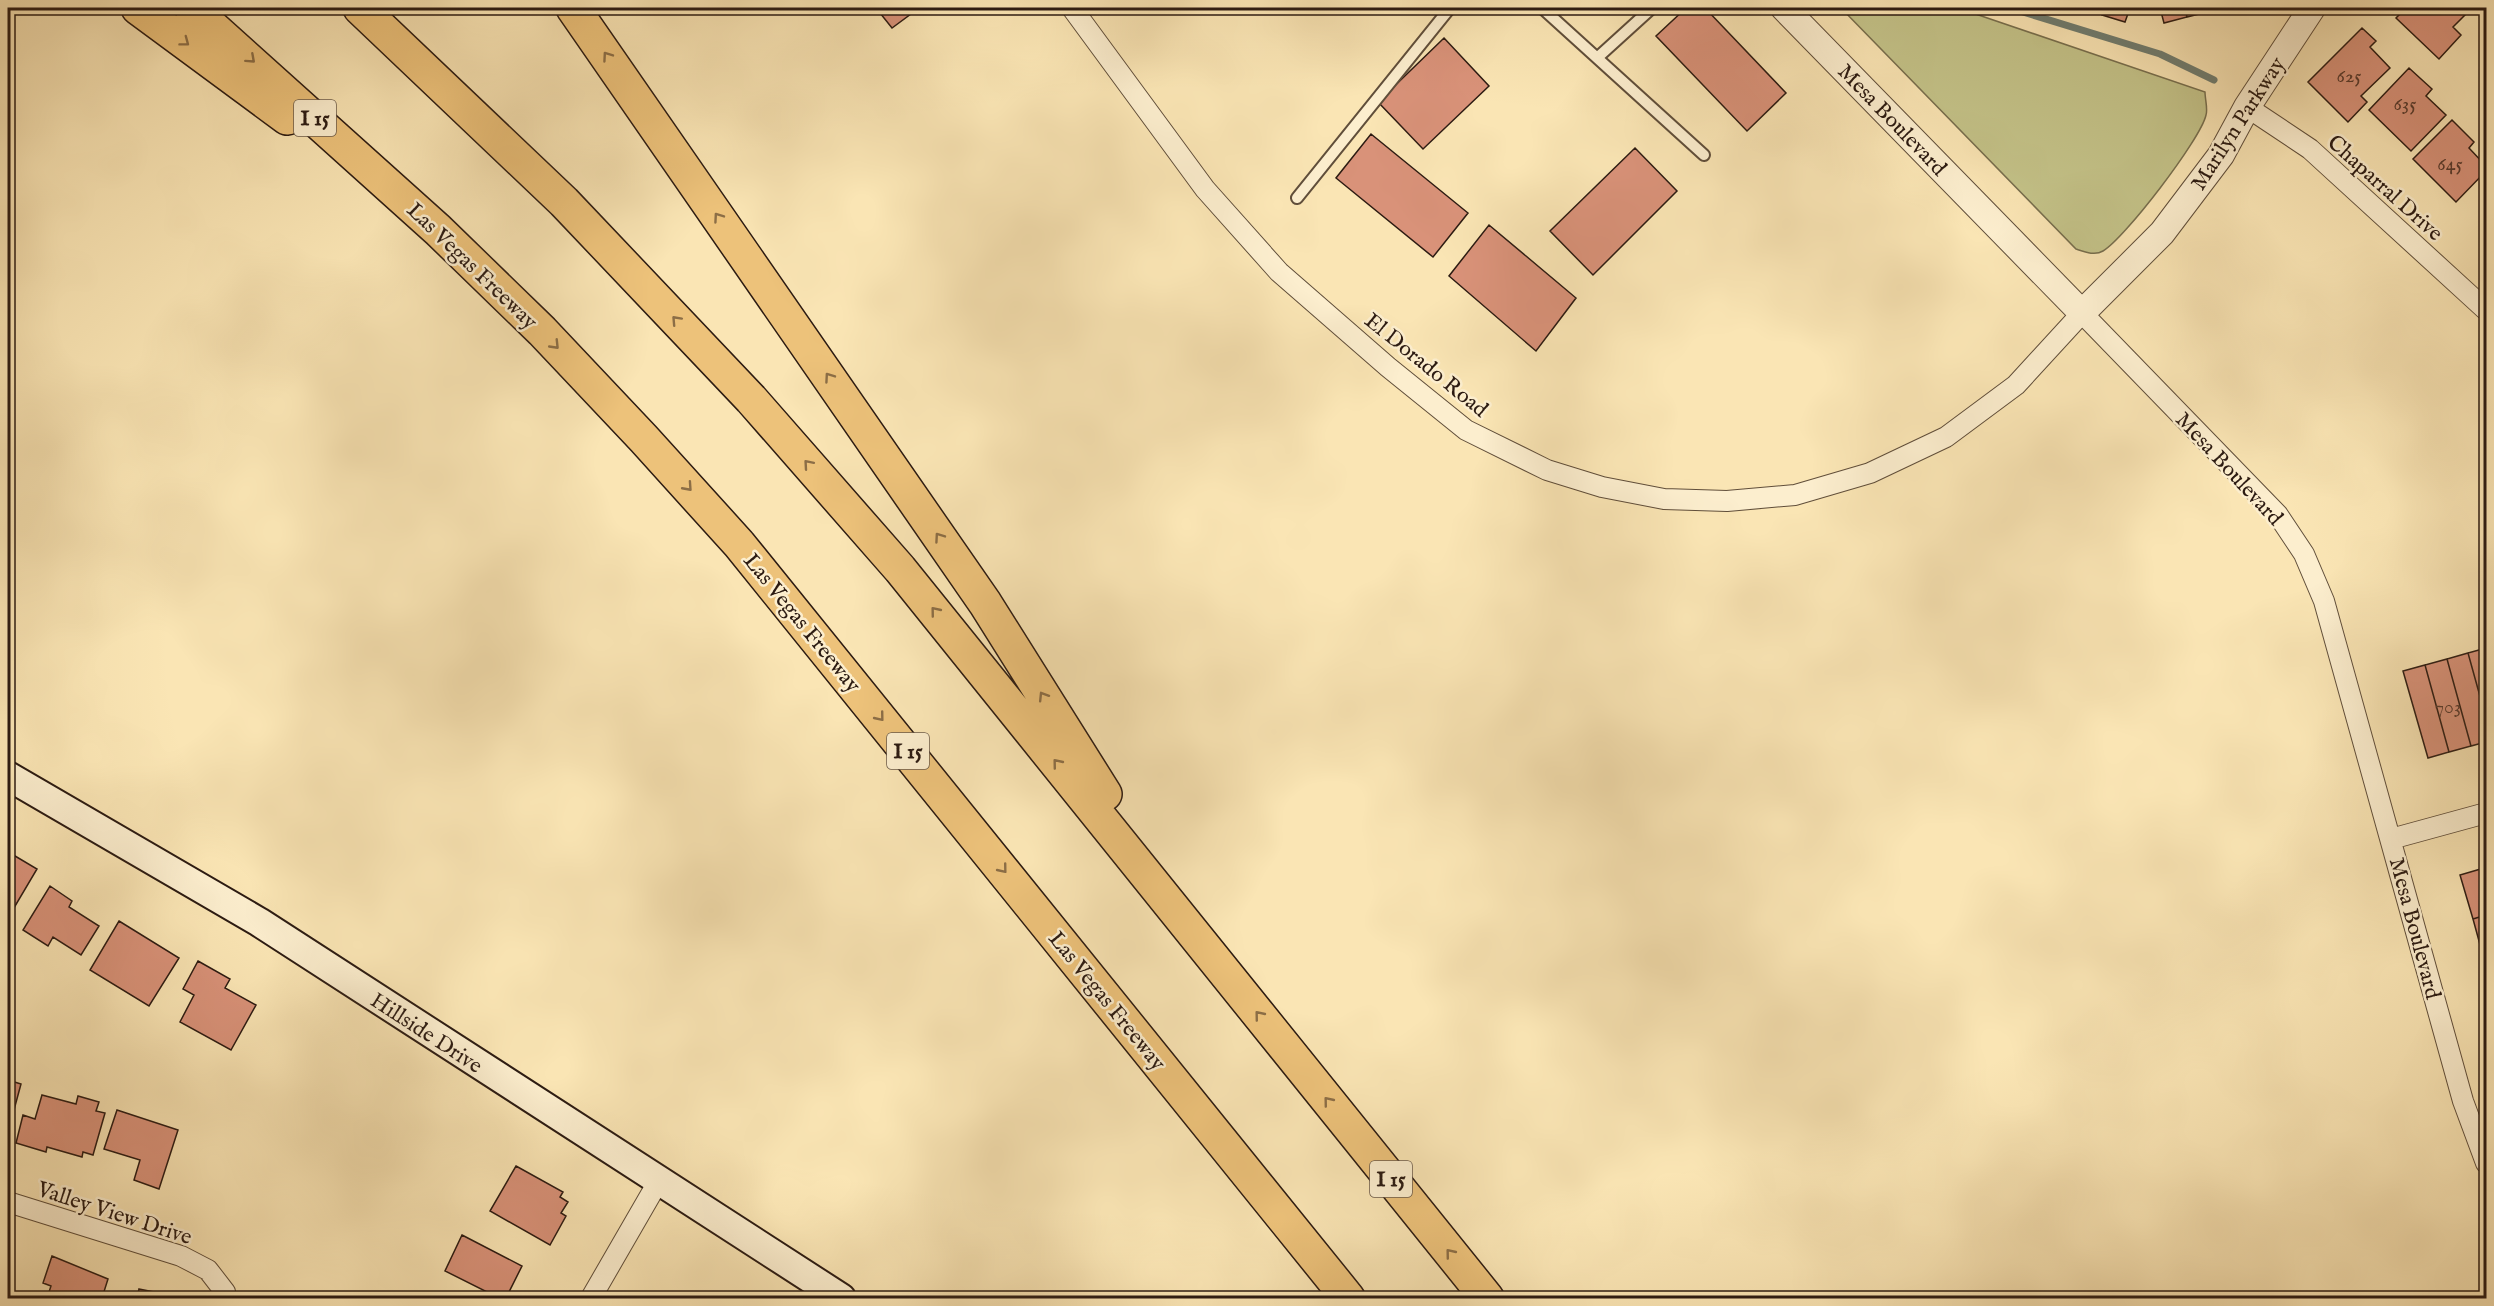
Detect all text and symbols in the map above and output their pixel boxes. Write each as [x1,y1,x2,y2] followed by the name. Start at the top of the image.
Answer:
[179,35,190,46] one-way arrow
[243,52,254,63] one-way arrow
[603,52,614,63] one-way arrow
[2185,52,2292,196] street label: Marilyn Parkway
[1831,58,1952,183] street label: Mesa Boulevard
[2336,64,2362,89] house number: 625
[2393,92,2417,117] house number: 635
[294,100,336,136] road number: I 15
[2321,129,2448,248] street label: Chaparral Drive
[2437,152,2463,177] house number: 645
[400,197,543,336] street label: Las Vegas Freeway
[714,212,725,223] one-way arrow
[1358,307,1494,424] street label: El Dorado Road
[672,316,683,326] one-way arrow
[547,337,558,348] one-way arrow
[824,373,836,383] one-way arrow
[2169,407,2289,532] street label: Mesa Boulevard
[804,460,815,470] one-way arrow
[681,480,692,491] one-way arrow
[935,533,946,544] one-way arrow
[737,548,866,699] street label: Las Vegas Freeway
[931,607,942,618] one-way arrow
[1039,692,1051,702] one-way arrow
[2435,695,2461,720] house number: 703
[873,710,884,721] one-way arrow
[887,733,929,769] road number: I 15
[1054,759,1065,770] one-way arrow
[2382,855,2446,1003] street label: Mesa Boulevard
[995,862,1006,873] one-way arrow
[1042,926,1171,1077] street label: Las Vegas Freeway
[365,987,487,1080] street label: Hillside Drive
[1256,1011,1267,1022] one-way arrow
[1325,1097,1336,1108] one-way arrow
[1370,1161,1412,1197] road number: I 15
[33,1175,195,1252] street label: Valley View Drive
[1447,1249,1458,1260] one-way arrow

